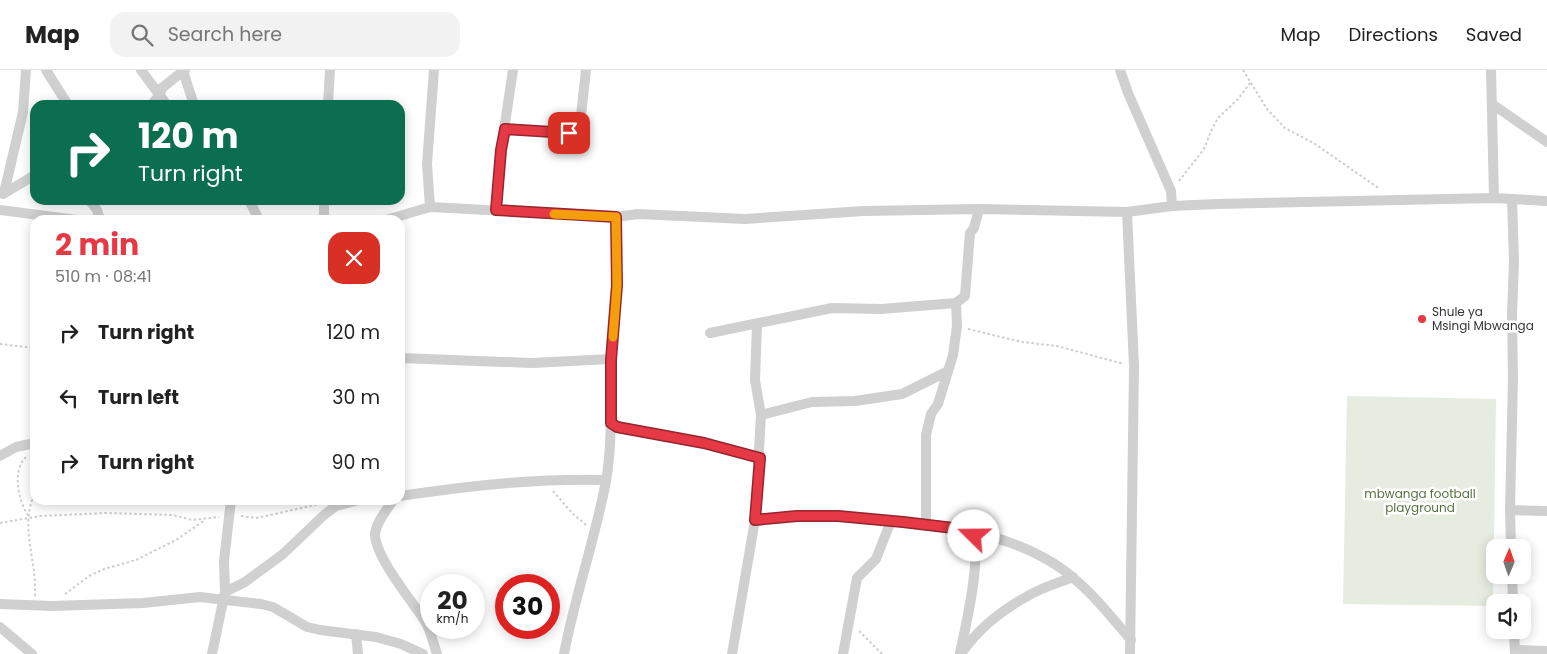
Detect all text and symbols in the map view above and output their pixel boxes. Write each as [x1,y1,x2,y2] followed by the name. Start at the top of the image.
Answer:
[110,12,460,57] search box
[25,18,80,51] text: Map
[128,21,156,49] icon: search
[168,21,282,48] text: Search here
[1281,22,1320,47] text: Map
[1348,22,1438,47] text: Directions
[1466,22,1522,47] text: Saved
[138,111,238,160] text: 120 m
[548,112,590,154] pin
[555,119,583,147] icon: arrive
[55,120,120,185] icon: right
[138,158,243,189] text: Turn right
[55,223,139,266] text: 2 min
[328,232,380,284] button: close
[55,265,152,288] text: 510 m · 08:41
[1432,303,1534,334] place label: Shule ya Msingi Mbwanga
[1416,313,1428,325] marker: Shule ya Msingi Mbwanga
[55,319,83,347] icon: right
[98,319,194,346] text: Turn right
[326,319,380,346] text: 120 m
[55,384,83,412] icon: left
[98,384,179,411] text: Turn left
[332,384,380,411] text: 30 m
[55,449,83,477] icon: right
[98,449,194,476] text: Turn right
[331,449,380,476] text: 90 m
[1364,485,1476,516] park label: mbwanga football playground
[947,509,999,561] position arrow
[1486,539,1531,584] north arrow
[1486,539,1531,639] map controls
[495,574,560,639] speed limit sign: 30
[437,583,468,618] text: 20
[1486,594,1531,639] button: sound
[437,610,468,627] text: km/h

